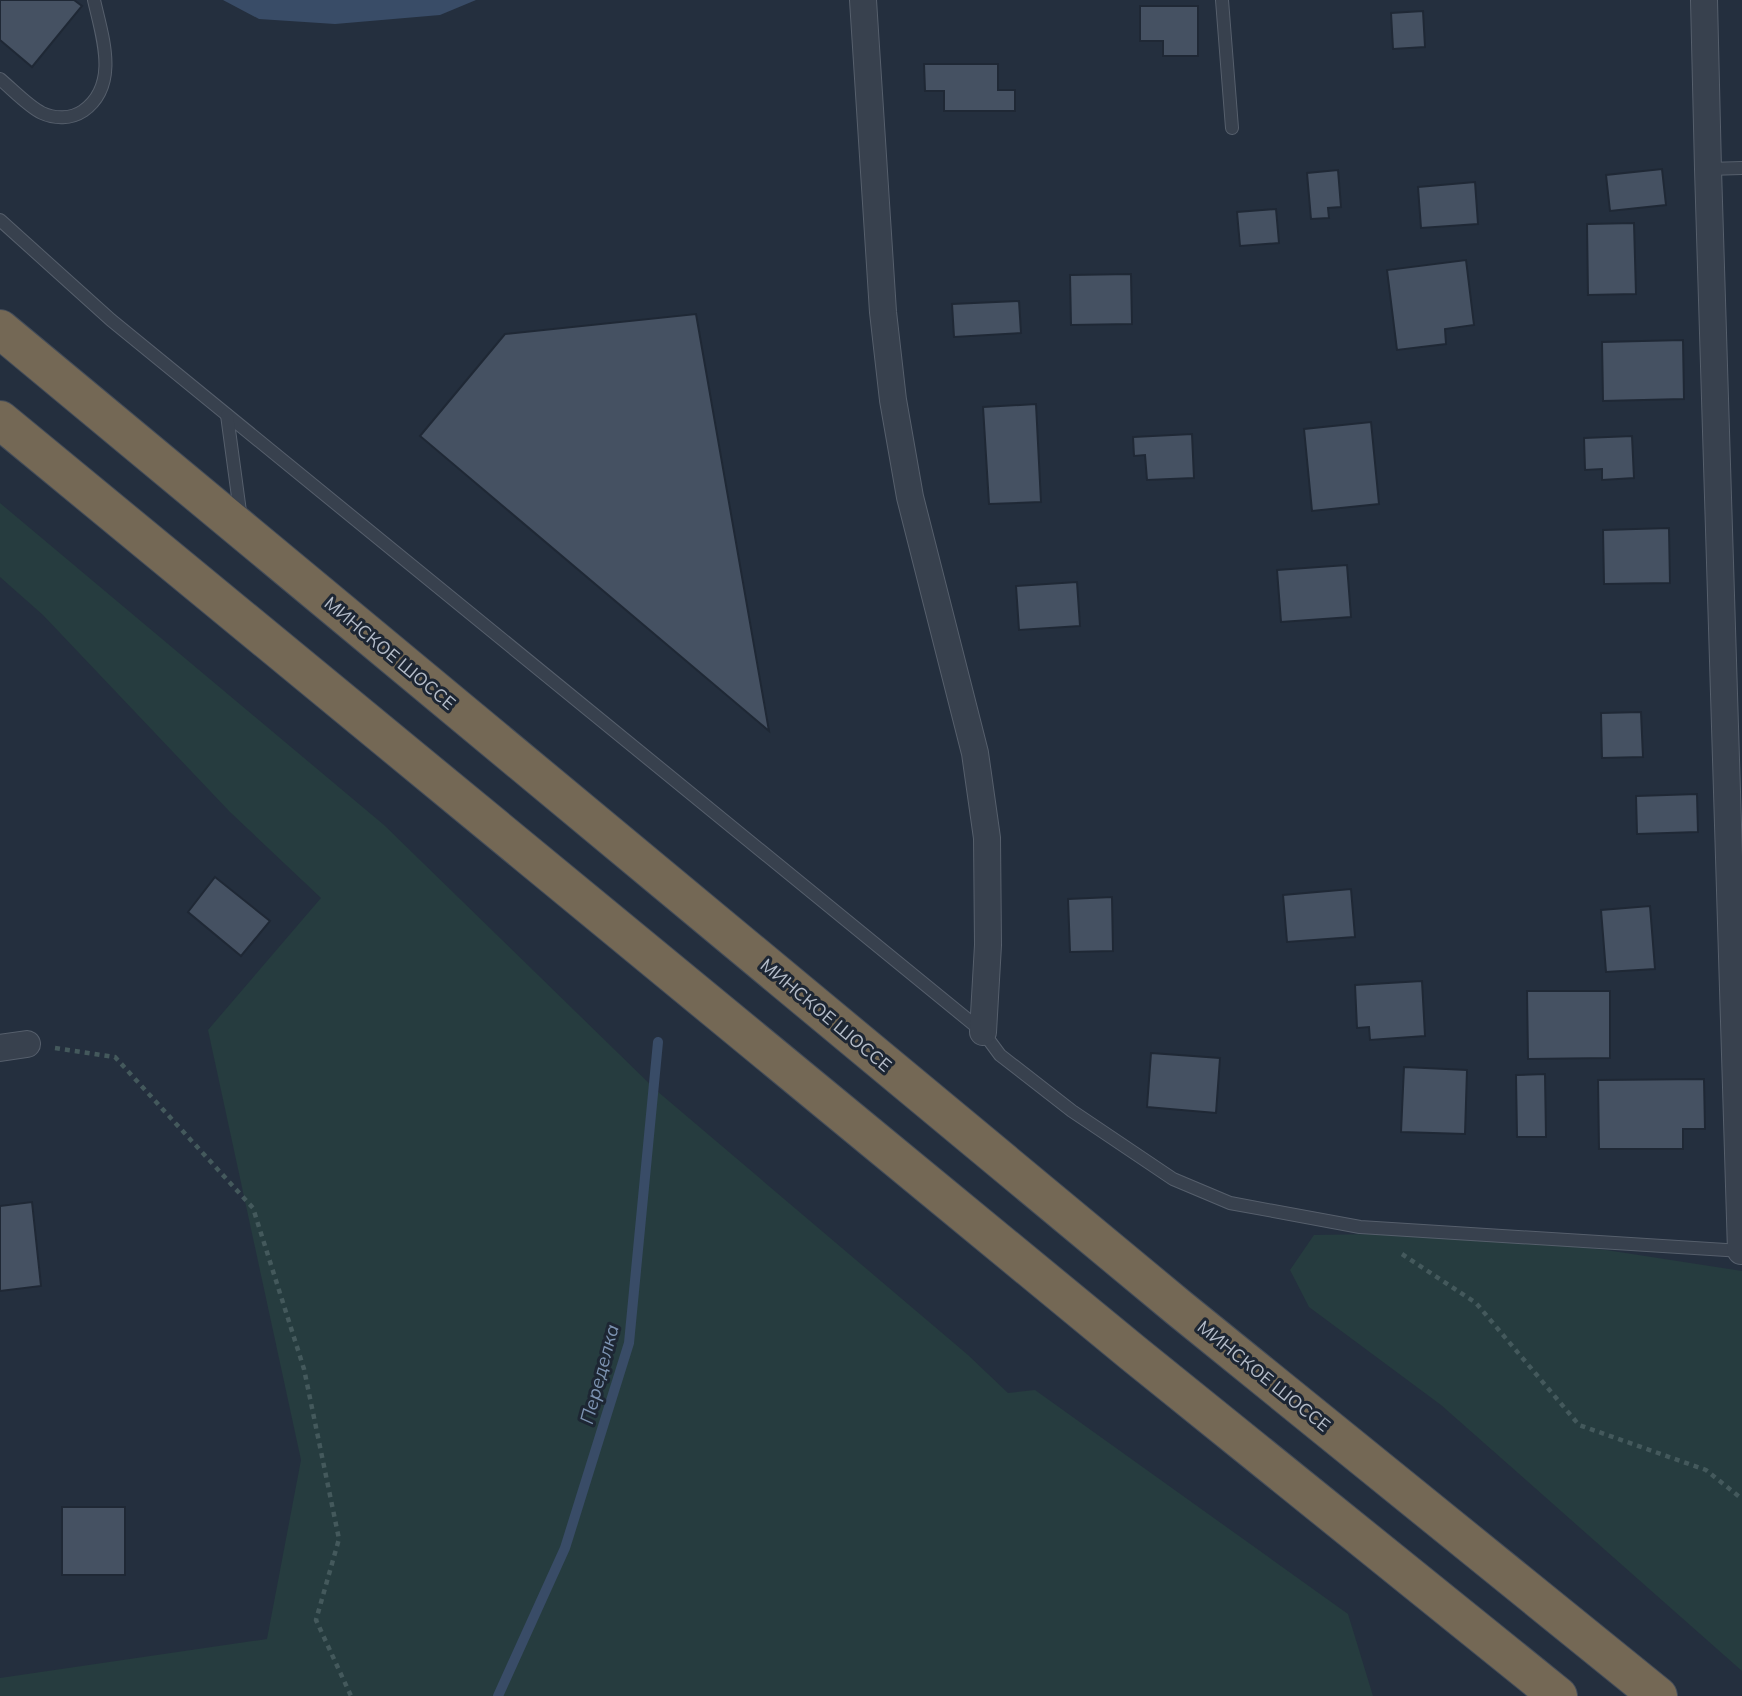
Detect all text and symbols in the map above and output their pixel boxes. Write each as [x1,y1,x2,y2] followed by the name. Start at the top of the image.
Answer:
[320,591,460,715] street label: МИНСКОЕ ШОССЕ
[756,953,896,1077] street label: МИНСКОЕ ШОССЕ
[1193,1315,1335,1437] street label: МИНСКОЕ ШОССЕ
[574,1322,624,1426] water label: Переделка

